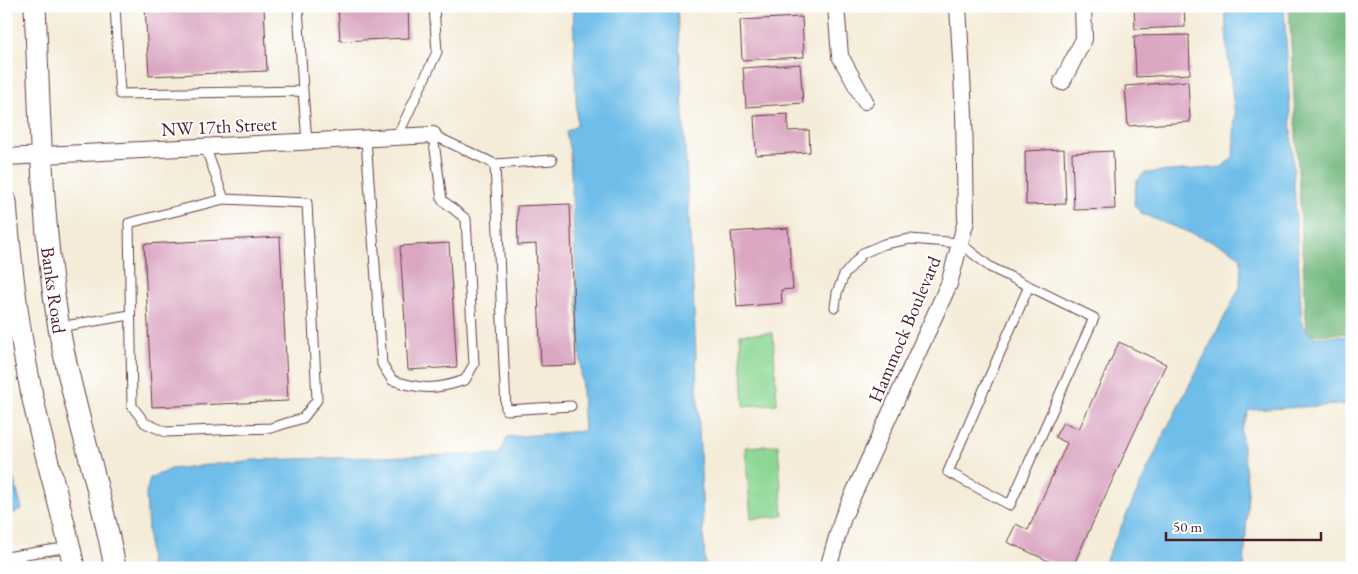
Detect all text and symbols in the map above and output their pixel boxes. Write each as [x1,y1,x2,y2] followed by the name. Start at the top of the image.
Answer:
[161,111,278,142] street label: NW 17th Street
[35,245,72,335] street label: Banks Road
[862,252,947,406] street label: Hammock Boulevard
[1166,509,1320,541] scale bar
[1173,517,1202,536] text: 50 m

